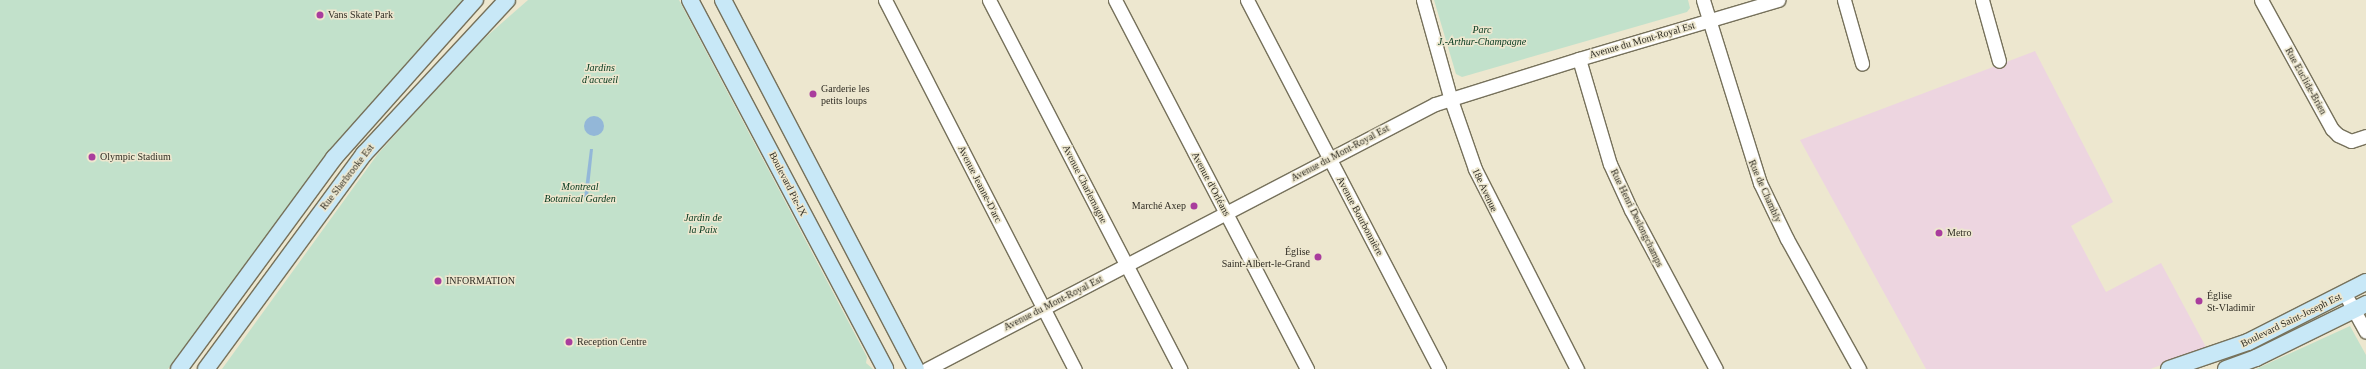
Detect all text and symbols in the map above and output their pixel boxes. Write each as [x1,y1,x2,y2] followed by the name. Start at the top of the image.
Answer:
[328,9,393,21] place label: Vans Skate Park
[315,10,325,20] marker: Vans Skate Park
[1588,19,1696,61] street label: Avenue du Mont-Royal Est
[1438,23,1526,46] park label: Parc J.-Arthur-Champagne
[2283,45,2329,117] street label: Rue Euclide-Brien
[582,61,618,84] park label: Jardins d'accueil
[821,82,870,106] place label: Garderie les petits loups
[808,89,818,99] marker: Garderie les petits loups
[1289,122,1391,184] street label: Avenue du Mont-Royal Est
[318,142,376,212] street label: Rue Sherbrooke Est
[1060,143,1110,225] street label: Avenue Charlemagne
[955,144,1005,224] street label: Avenue Jeanne-D'arc
[767,150,809,218] street label: Boulevard Pie-IX
[1189,150,1233,218] street label: Avenue d'Orléans
[100,151,171,163] place label: Olympic Stadium
[87,152,97,162] marker: Olympic Stadium
[1746,158,1784,224] street label: Rue de Chambly
[1470,166,1500,214] street label: 18e Avenue
[1608,167,1666,269] street label: Rue Henri Deslongchamps
[1334,174,1386,258] street label: Avenue Bourbonnière
[544,180,616,204] park label: Montreal Botanical Garden
[1131,200,1186,212] place label: Marché Axep
[1189,201,1199,211] marker: Marché Axep
[684,211,722,234] park label: Jardin de la Paix
[1947,227,1971,239] place label: Metro
[1934,228,1944,238] marker: Metro
[1222,245,1310,268] place label: Église Saint-Albert-le-Grand
[1313,252,1323,262] marker: Église Saint-Albert-le-Grand
[1001,273,1105,333] street label: Avenue du Mont-Royal Est
[446,275,515,287] place label: INFORMATION
[433,276,443,286] marker: INFORMATION
[2207,289,2255,312] place label: Église St-Vladimir
[2239,290,2343,350] street label: Boulevard Saint-Joseph Est
[2194,296,2204,306] marker: Église St-Vladimir
[577,336,647,348] place label: Reception Centre
[564,337,574,347] marker: Reception Centre

